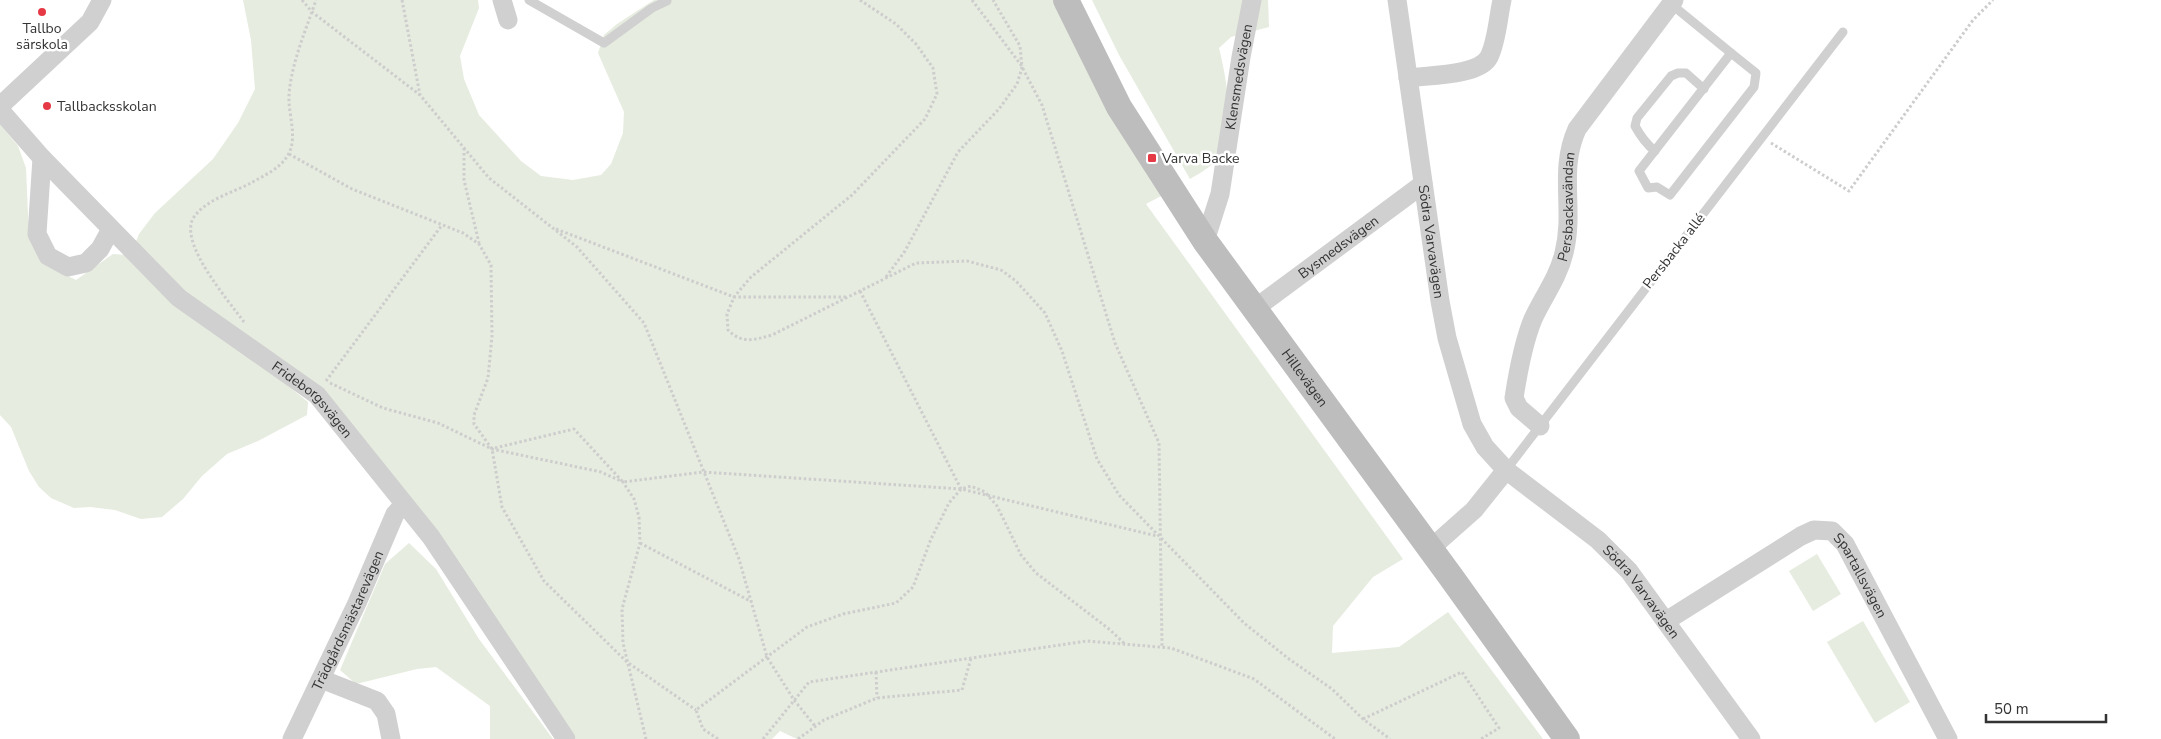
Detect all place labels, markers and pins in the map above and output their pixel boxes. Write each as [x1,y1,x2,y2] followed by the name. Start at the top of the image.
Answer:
[36,6,48,18] marker: Tallbo särskola
[16,19,68,54] place label: Tallbo särskola
[57,97,157,116] place label: Tallbacksskolan
[41,100,53,112] marker: Tallbacksskolan
[1161,149,1239,168] place label: Varva Backe
[1146,152,1158,164] marker: Varva Backe

